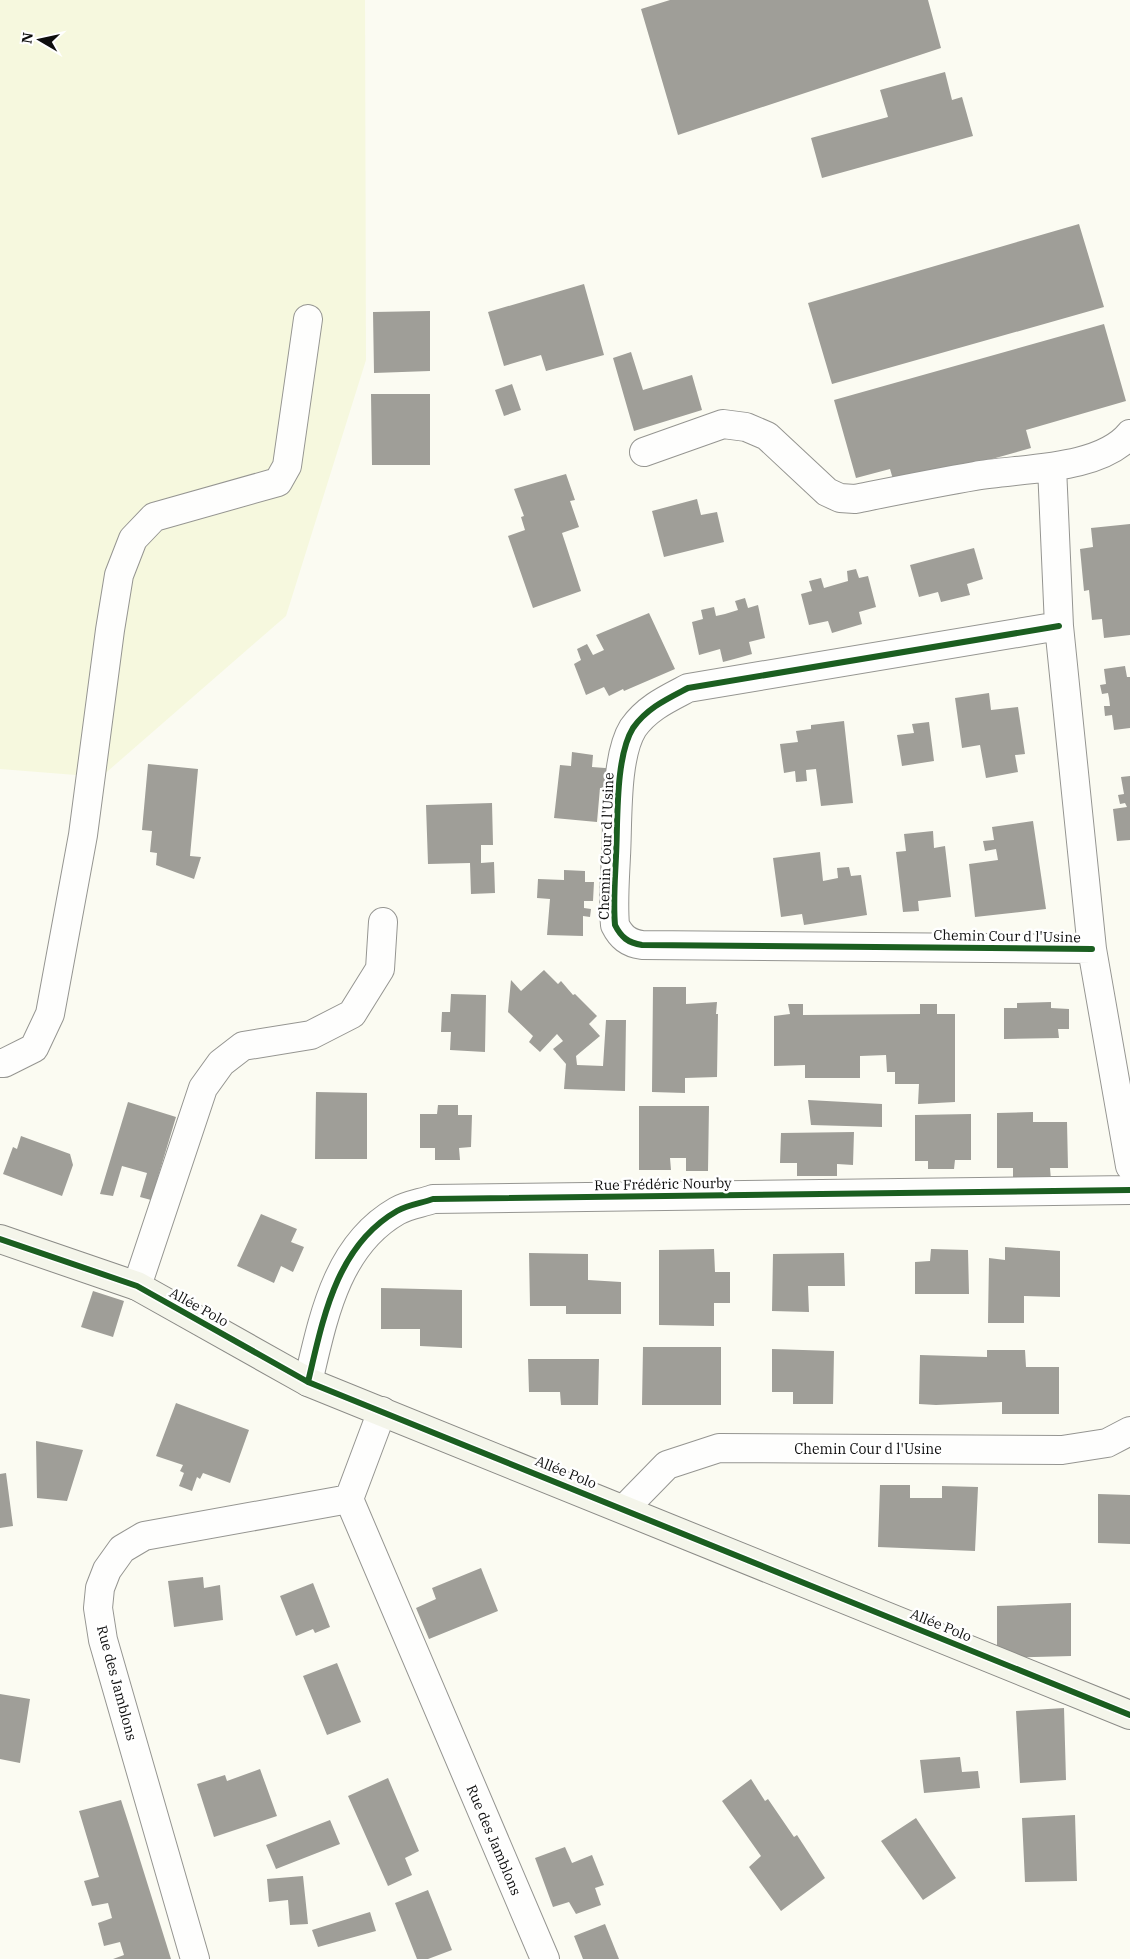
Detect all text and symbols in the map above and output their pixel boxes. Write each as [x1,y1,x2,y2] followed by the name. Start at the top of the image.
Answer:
[15,15,65,65] north arrow
[17,31,37,45] text: N
[594,772,618,920] street label: Chemin Cour d l'Usine
[933,926,1081,946] street label: Chemin Cour d l'Usine
[594,1174,732,1194] street label: Rue Frédéric Nourby
[166,1283,232,1331] street label: Allée Polo
[794,1440,942,1458] street label: Chemin Cour d l'Usine
[533,1452,599,1492] street label: Allée Polo
[908,1605,974,1645] street label: Allée Polo
[93,1623,141,1743] street label: Rue des Jamblons
[463,1782,525,1898] street label: Rue des Jamblons

